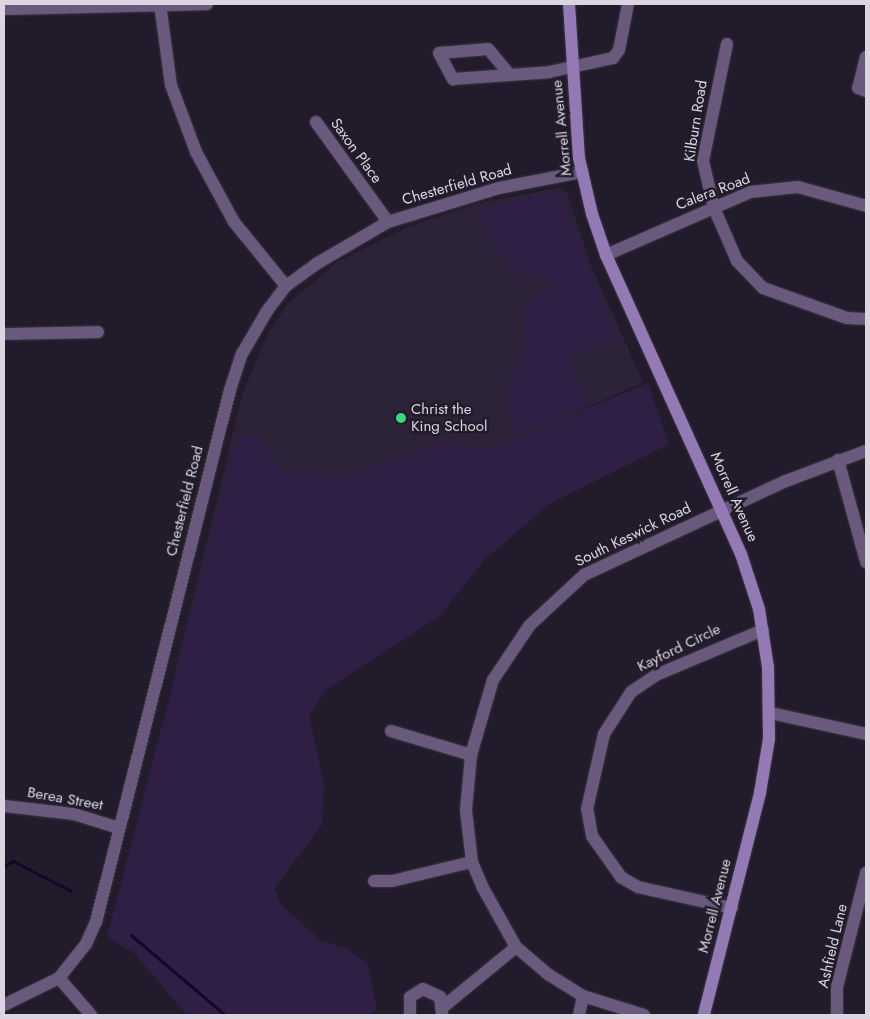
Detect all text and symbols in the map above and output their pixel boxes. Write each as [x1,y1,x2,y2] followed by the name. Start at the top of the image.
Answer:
[548,79,576,177] street label: Morrell Avenue
[681,79,711,163] street label: Kilburn Road
[326,115,386,187] street label: Saxon Place
[400,161,514,209] street label: Chesterfield Road
[673,170,753,214] street label: Calera Road
[411,400,487,435] place label: Christ the King School
[395,412,407,424] marker: Christ the King School
[163,444,207,558] street label: Chesterfield Road
[706,449,762,545] street label: Morrell Avenue
[572,499,694,571] street label: South Keswick Road
[634,620,724,676] street label: Kayford Circle
[26,784,104,814] street label: Berea Street
[695,857,735,955] street label: Morrell Avenue
[815,902,851,990] street label: Ashfield Lane

